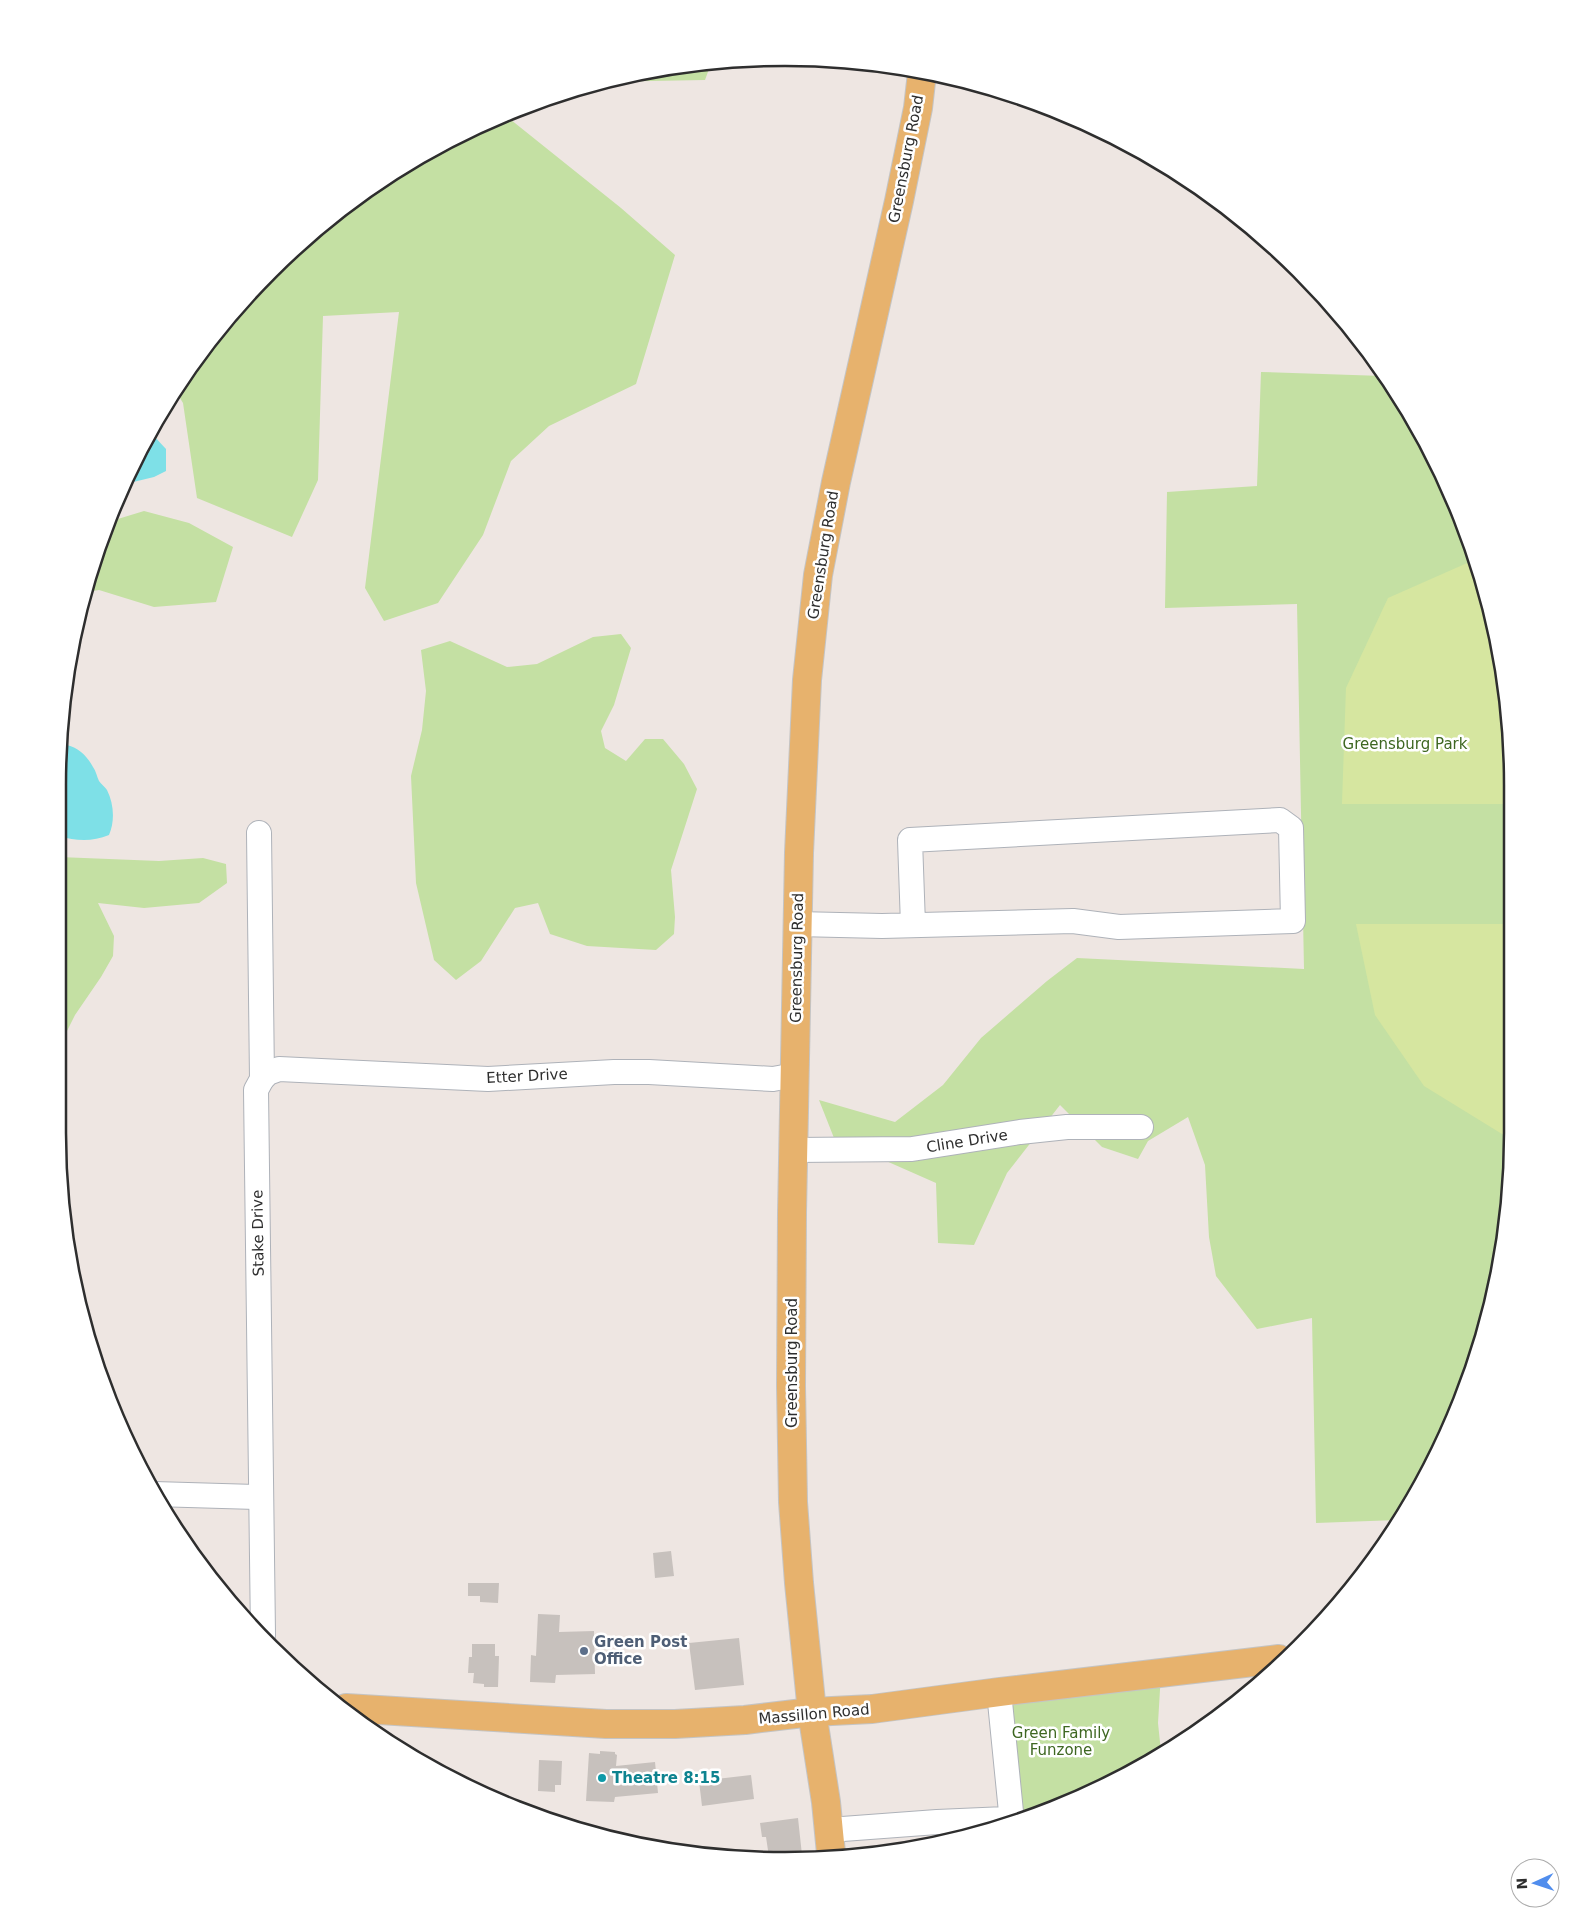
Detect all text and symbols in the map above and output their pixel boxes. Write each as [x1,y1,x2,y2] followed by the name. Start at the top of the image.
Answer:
[885,93,927,225] street label: Greensburg Road
[804,489,842,621] street label: Greensburg Road
[1343,735,1468,753] park label: Greensburg Park
[787,893,807,1023] street label: Greensburg Road
[486,1065,568,1087] street label: Etter Drive
[925,1126,1009,1156] street label: Cline Drive
[248,1189,268,1277] street label: Stake Drive
[783,1298,801,1428] street label: Greensburg Road
[594,1633,687,1668] place label: Green Post Office
[578,1645,590,1657] marker: Green Post Office
[758,1700,870,1728] street label: Massillon Road
[1012,1724,1110,1759] park label: Green Family Funzone
[612,1769,720,1787] place label: Theatre 8:15
[596,1772,608,1784] marker: Theatre 8:15
[1510,1858,1560,1908] north arrow
[1514,1877,1530,1890] text: N

